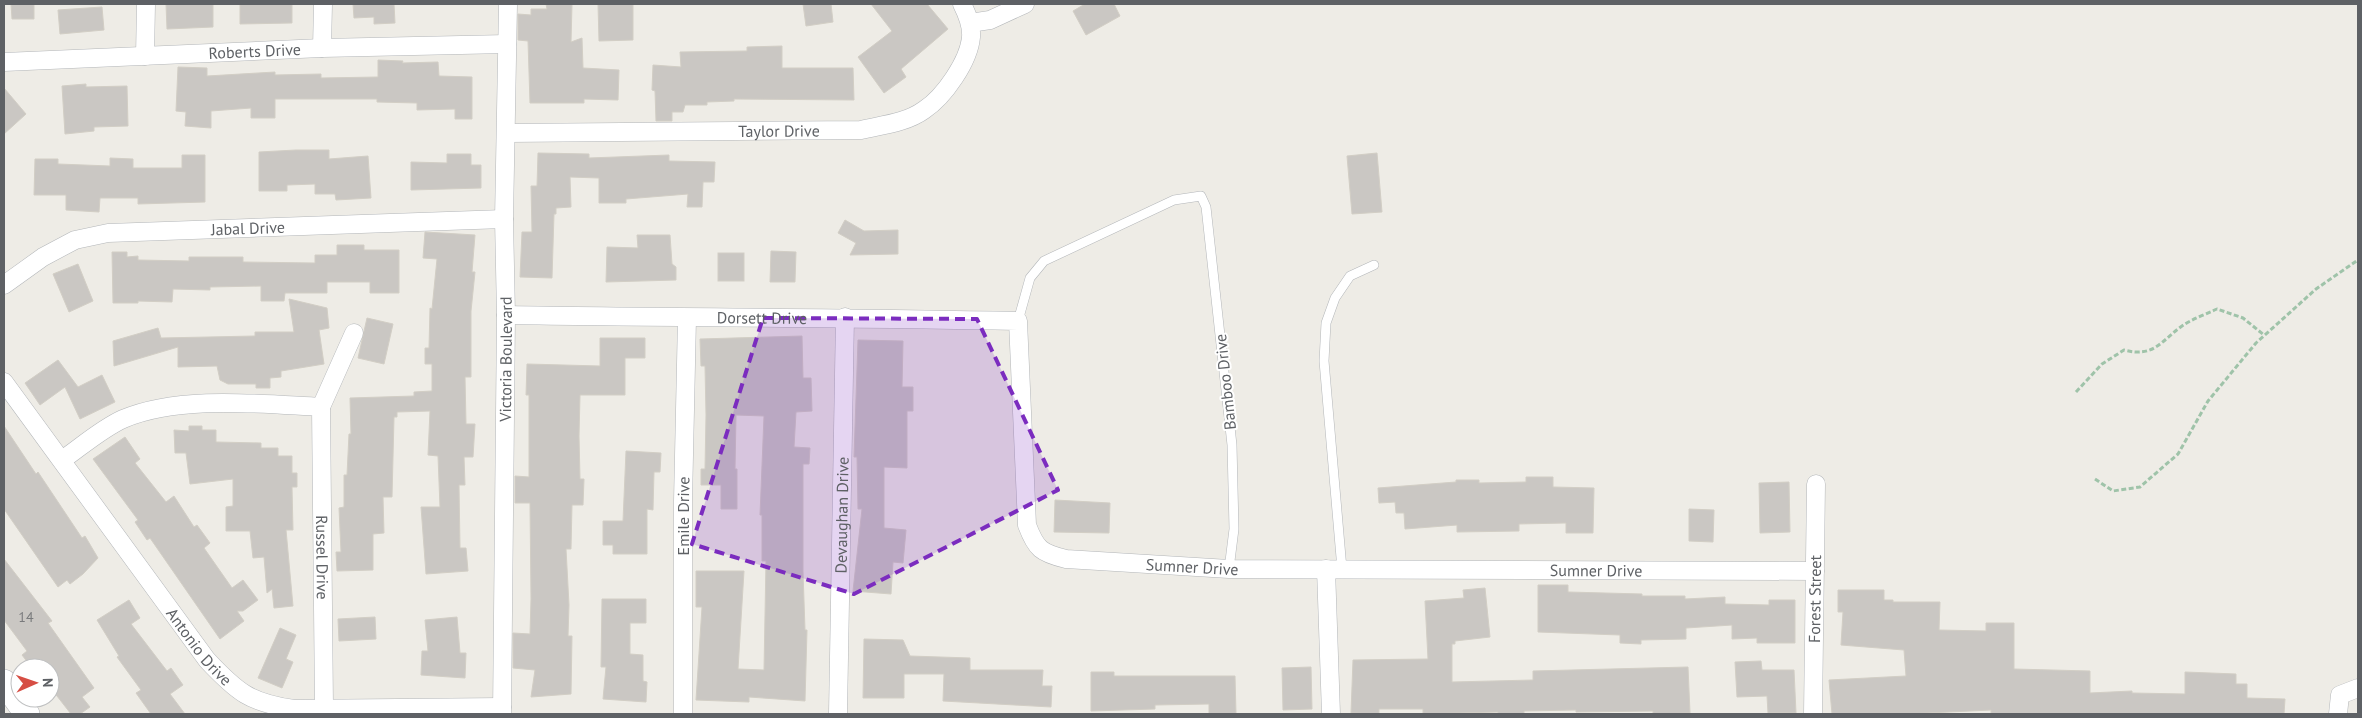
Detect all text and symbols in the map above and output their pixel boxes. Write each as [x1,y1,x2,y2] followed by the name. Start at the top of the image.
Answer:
[208,39,301,63] street label: Roberts Drive
[738,120,820,141] street label: Taylor Drive
[210,217,285,239] street label: Jabal Drive
[495,296,516,423] street label: Victoria Boulevard
[717,307,807,328] street label: Dorsett Drive
[1210,333,1240,431] street label: Bamboo Drive
[830,456,853,574] street label: Devaughan Drive
[673,476,694,555] street label: Emile Drive
[312,515,333,600] street label: Russel Drive
[1145,554,1239,579] street label: Sumner Drive
[1804,554,1825,643] street label: Forest Street
[1550,560,1643,580] street label: Sumner Drive
[162,604,236,690] street label: Antonio Drive
[18,608,34,626] house number: 14
[10,658,60,708] north arrow
[39,678,57,687] text: N

